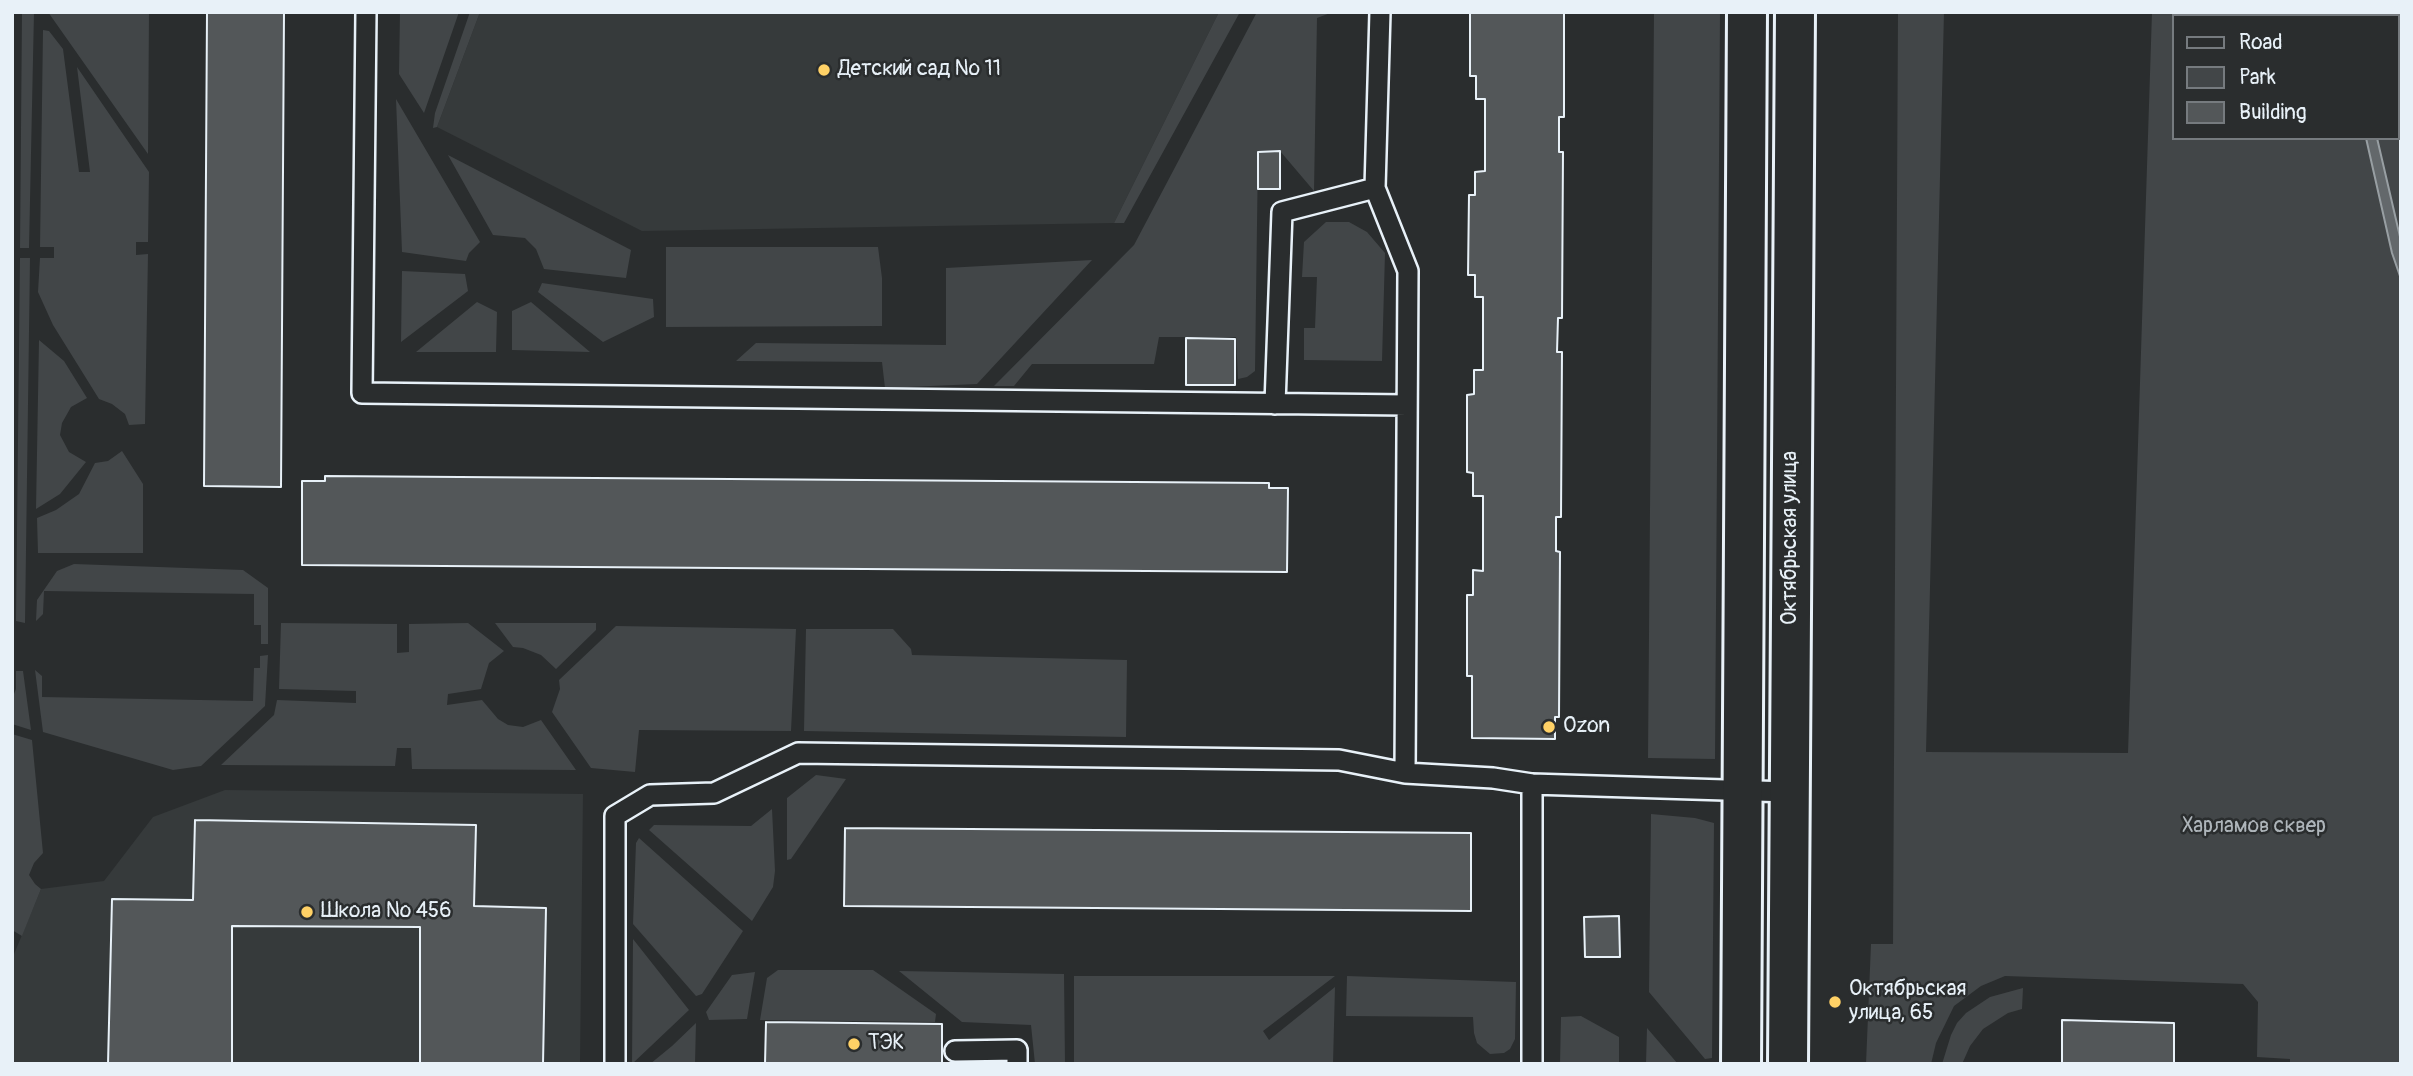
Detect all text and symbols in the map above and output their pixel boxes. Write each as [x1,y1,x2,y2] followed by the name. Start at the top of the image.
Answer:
[2172,14,2399,140] legend
[2239,29,2283,56] text: Road
[838,57,1001,83] place label: Детский сад № 11
[816,62,832,78] marker: Детский сад № 11
[2239,64,2276,91] text: Park
[2239,99,2306,126] text: Building
[1778,451,1804,625] street label: Октябрьская улица
[1563,714,1610,740] place label: Ozon
[1541,719,1557,735] marker: Ozon
[2182,814,2326,840] park label: Харламов сквер
[321,899,451,925] place label: Школа № 456
[299,904,315,920] marker: Школа № 456
[1849,977,1966,1027] place label: Октябрьская улица, 65
[1827,994,1843,1010] marker: Октябрьская улица, 65
[868,1031,904,1057] place label: ТЭК
[846,1036,862,1052] marker: ТЭК

